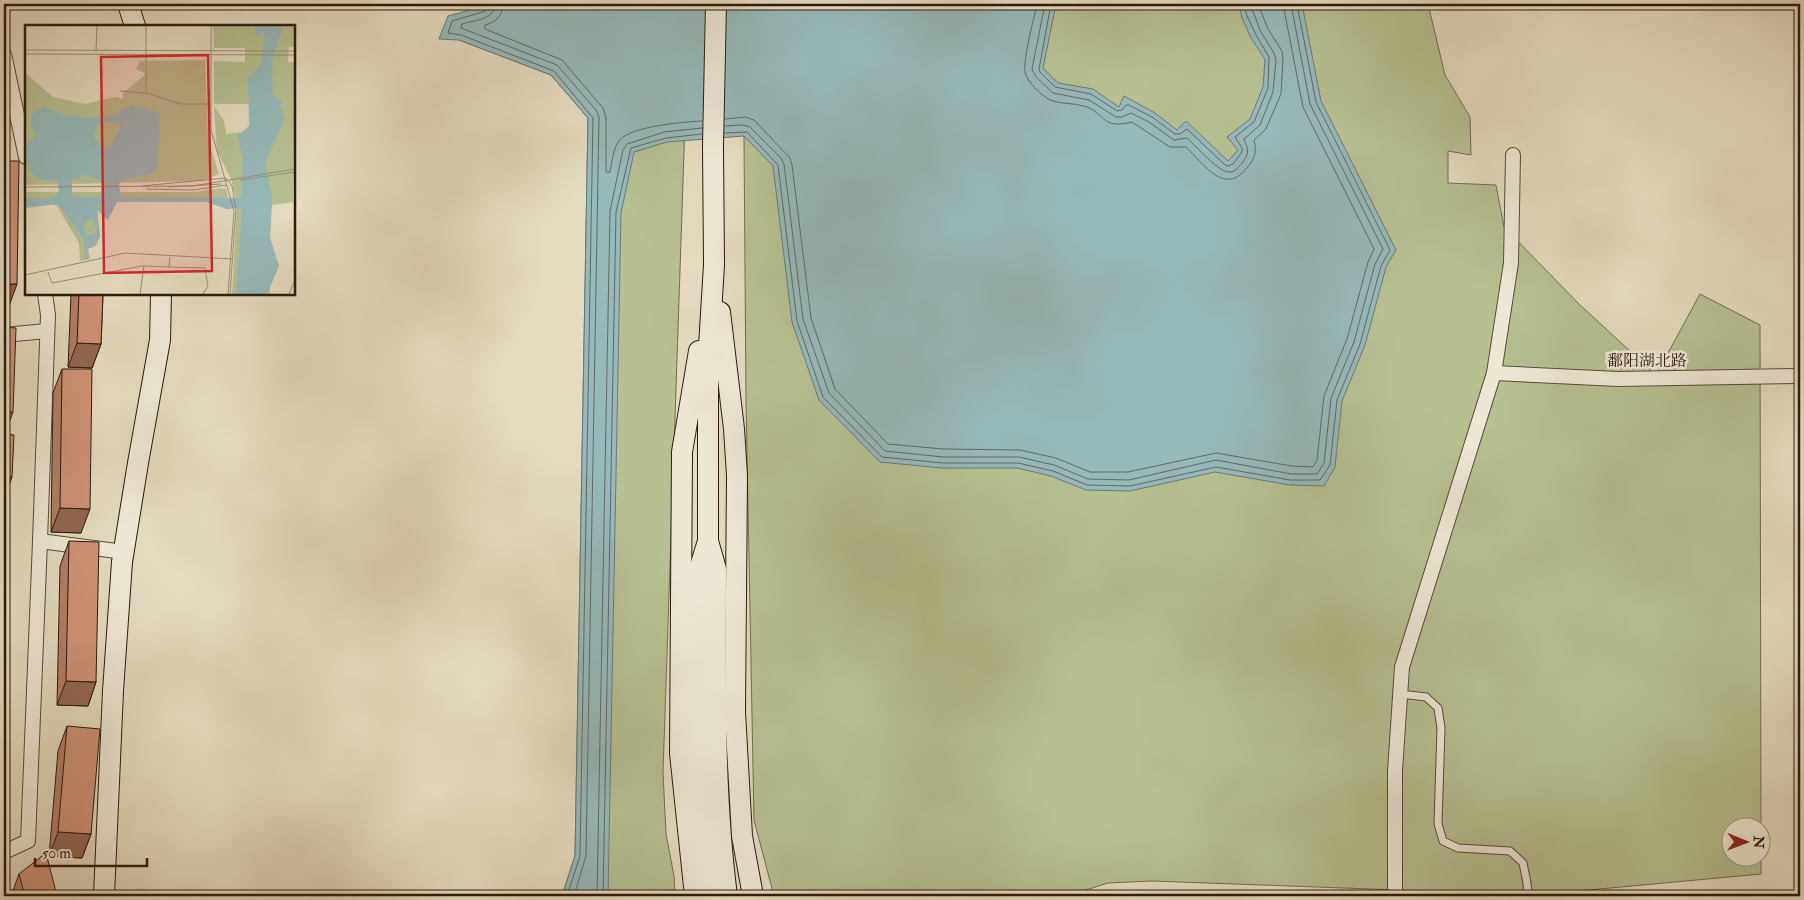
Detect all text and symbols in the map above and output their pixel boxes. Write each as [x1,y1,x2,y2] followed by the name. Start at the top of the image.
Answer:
[25,25,295,295] inset map
[1607,351,1687,371] street label: 鄱阳湖北路
[1722,818,1772,868] north arrow
[35,835,148,867] scale bar
[1750,835,1767,849] text: N
[42,844,71,863] text: 50 m

